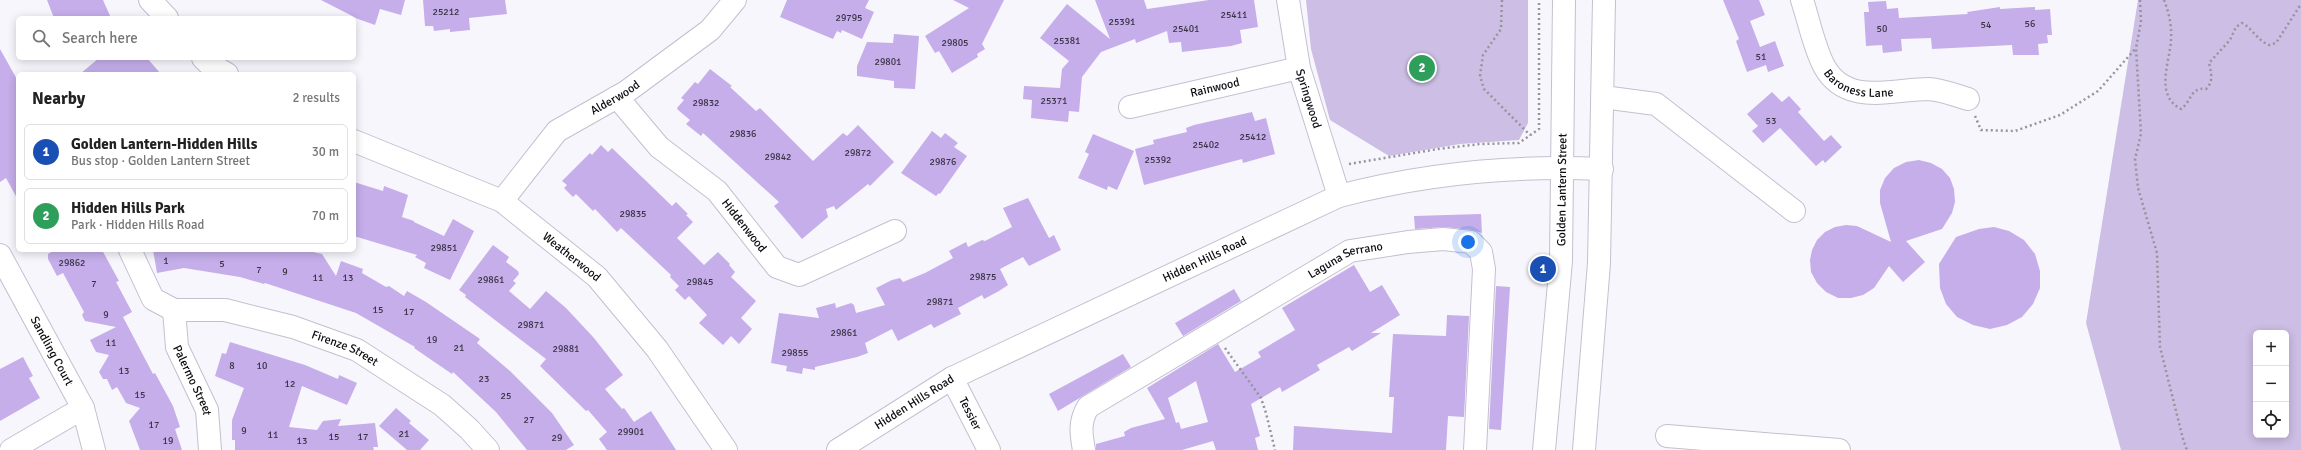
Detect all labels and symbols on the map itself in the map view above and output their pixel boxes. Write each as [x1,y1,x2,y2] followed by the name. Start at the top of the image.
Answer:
[432,6,460,18] house number: 25212
[1220,9,1248,21] house number: 25411
[835,12,863,24] house number: 29795
[1108,16,1136,28] house number: 25391
[2025,18,2035,30] house number: 56
[1981,19,1992,31] house number: 54
[1172,23,1200,35] house number: 25401
[1877,23,1887,35] house number: 50
[1053,35,1081,47] house number: 25381
[941,37,969,49] house number: 29805
[1756,51,1766,63] house number: 51
[1409,53,1435,83] pin: 2
[874,56,902,68] house number: 29801
[1820,66,1894,101] street label: Baroness Lane
[1292,67,1324,130] street label: Springwood
[1189,75,1241,101] street label: Rainwood
[588,77,643,119] street label: Alderwood
[1040,95,1068,107] house number: 25371
[692,97,720,109] house number: 29832
[1766,115,1776,127] house number: 53
[729,128,757,140] house number: 29836
[1239,131,1267,143] house number: 25412
[1554,133,1570,246] street label: Golden Lantern Street
[1192,139,1220,151] house number: 25402
[844,147,872,159] house number: 29872
[764,151,792,163] house number: 29842
[1144,154,1172,166] house number: 25392
[929,156,957,168] house number: 29876
[718,196,769,255] street label: Hiddenwood
[619,208,647,220] house number: 29835
[539,229,604,285] street label: Weatherwood
[1458,232,1478,252] your location
[1160,233,1249,286] street label: Hidden Hills Road
[1305,239,1384,282] street label: Laguna Serrano
[430,242,458,254] house number: 29851
[1530,254,1556,284] pin: 1
[163,255,169,267] house number: 1
[58,257,86,269] house number: 29862
[219,258,225,270] house number: 5
[256,264,262,276] house number: 7
[282,266,288,278] house number: 9
[969,271,997,283] house number: 29875
[313,272,323,284] house number: 11
[343,272,353,284] house number: 13
[477,274,505,286] house number: 29861
[686,276,714,288] house number: 29845
[91,278,97,290] house number: 7
[926,296,954,308] house number: 29871
[373,304,383,316] house number: 15
[404,306,414,318] house number: 17
[103,309,109,321] house number: 9
[27,314,76,388] street label: Sandling Court
[517,319,545,331] house number: 29871
[309,327,381,370] street label: Firenze Street
[830,327,858,339] house number: 29861
[427,334,437,346] house number: 19
[106,337,116,349] house number: 11
[454,342,464,354] house number: 21
[169,343,214,416] street label: Palermo Street
[552,343,580,355] house number: 29881
[781,347,809,359] house number: 29855
[229,360,235,372] house number: 8
[257,360,267,372] house number: 10
[119,365,129,377] house number: 13
[872,372,957,433] street label: Hidden Hills Road
[479,373,489,385] house number: 23
[285,378,295,390] house number: 12
[135,389,145,401] house number: 15
[501,390,511,402] house number: 25
[955,395,985,433] street label: Tessier
[524,414,534,426] house number: 27
[149,419,159,431] house number: 17
[241,425,247,437] house number: 9
[617,426,645,438] house number: 29901
[399,428,409,440] house number: 21
[268,429,278,441] house number: 11
[329,431,339,443] house number: 15
[358,431,368,443] house number: 17
[552,432,562,444] house number: 29
[163,435,173,447] house number: 19
[297,435,307,447] house number: 13

